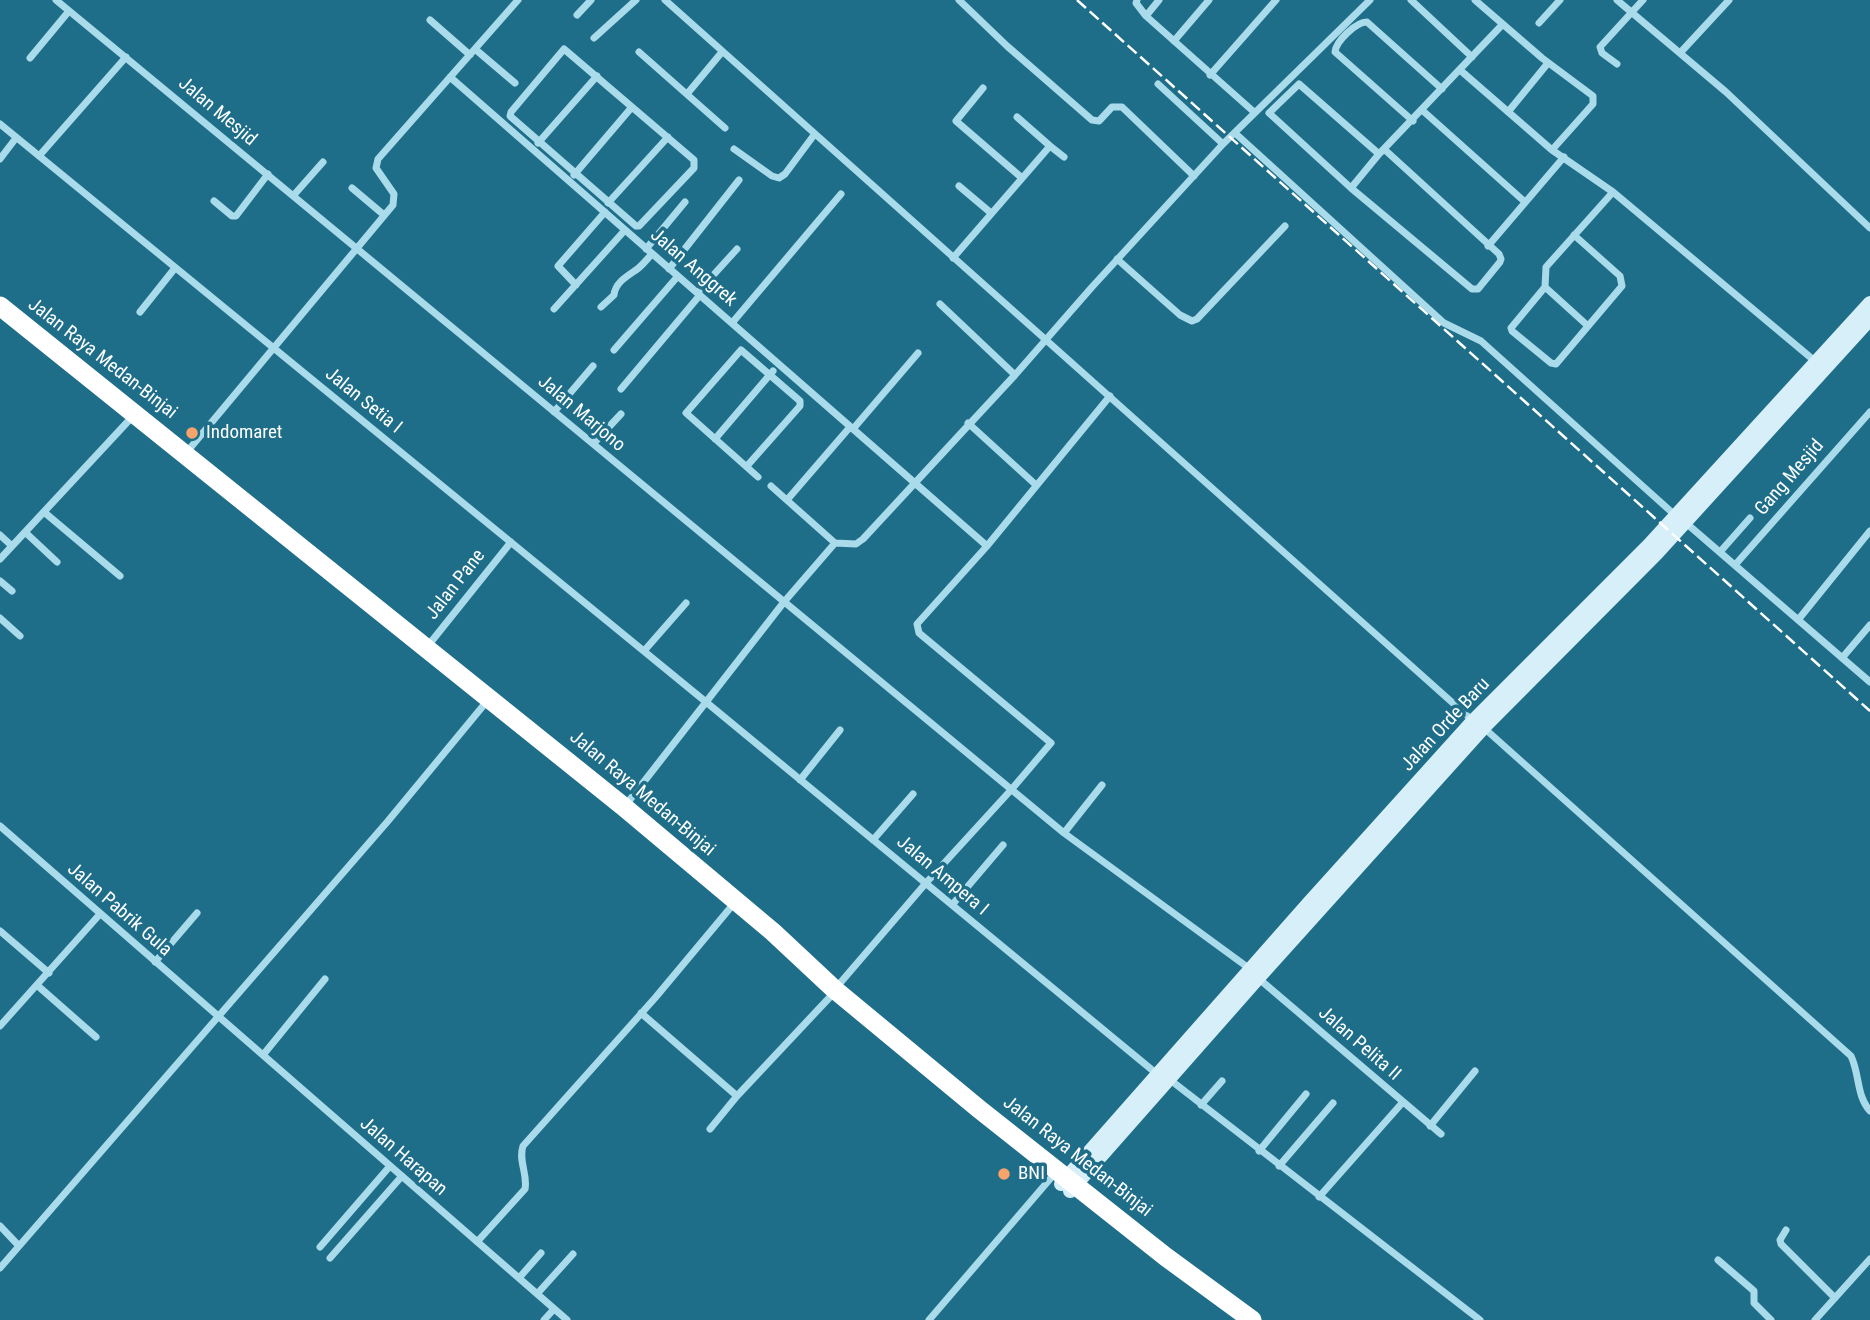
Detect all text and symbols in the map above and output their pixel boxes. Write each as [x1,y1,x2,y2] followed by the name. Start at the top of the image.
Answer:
[173,73,261,151] street label: Jalan Mesjid
[645,224,741,312] street label: Jalan Anggrek
[23,294,181,424] street label: Jalan Raya Medan-Binjai
[320,363,406,439] street label: Jalan Setia I
[533,371,629,457] street label: Jalan Marjono
[206,422,282,444] place label: Indomaret
[184,425,200,441] marker: Indomaret
[1751,435,1829,521] street label: Gang Mesjid
[421,545,491,625] street label: Jalan Pane
[1397,674,1495,776] street label: Jalan Orde Baru
[565,726,719,862] street label: Jalan Raya Medan-Binjai
[892,831,992,921] street label: Jalan Ampera I
[62,858,176,962] street label: Jalan Pabrik Gula
[1313,1002,1405,1086] street label: Jalan Pelita II
[998,1092,1156,1222] street label: Jalan Raya Medan-Binjai
[355,1113,451,1201] street label: Jalan Harapan
[1018,1163,1045,1185] place label: BNI
[996,1166,1012,1182] marker: BNI

